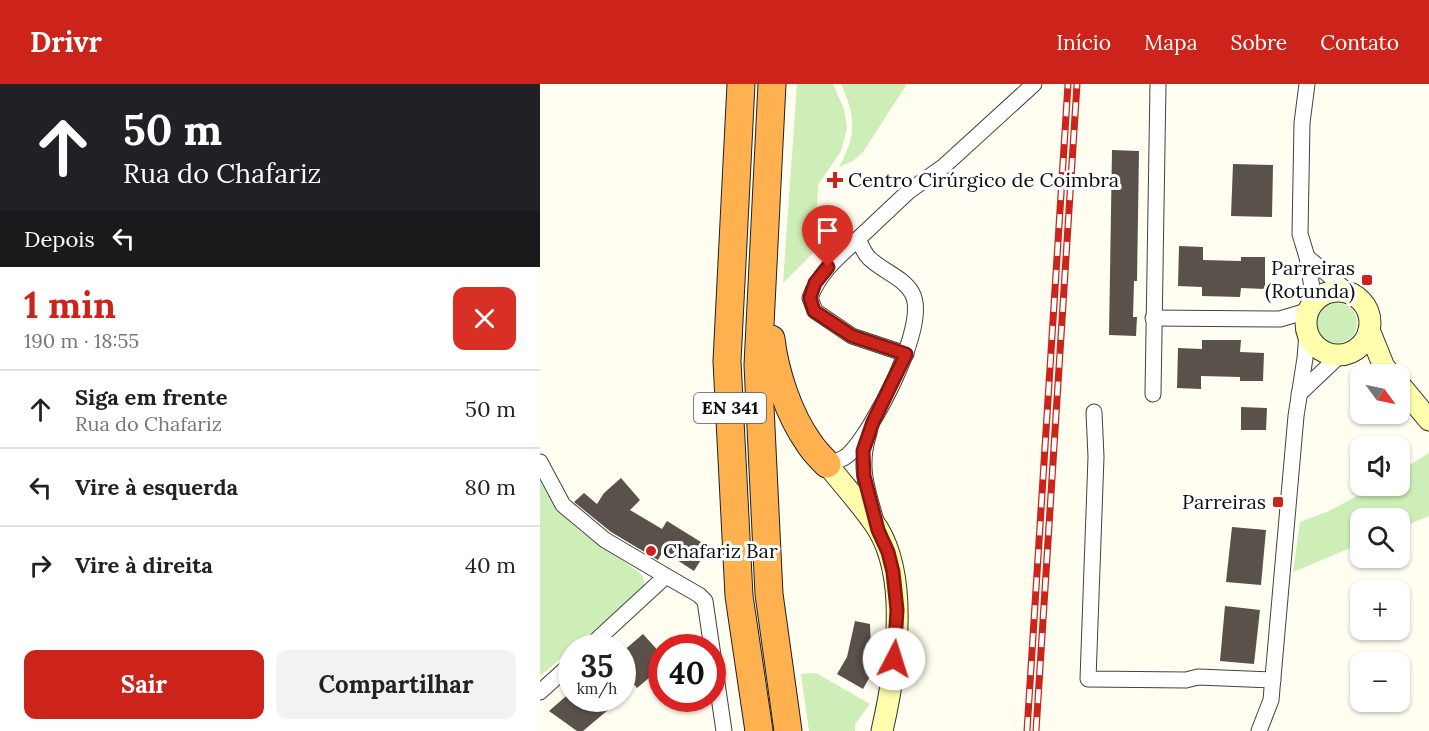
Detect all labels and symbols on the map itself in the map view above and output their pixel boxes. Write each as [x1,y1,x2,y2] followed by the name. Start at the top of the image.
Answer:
[848,167,1119,192] place label: Centro Cirúrgico de Coimbra
[826,171,844,189] marker: Centro Cirúrgico de Coimbra
[802,205,853,267] pin
[1265,255,1355,304] place label: Parreiras (Rotunda)
[1360,273,1374,287] marker: Parreiras (Rotunda)
[1350,364,1410,424] north arrow
[694,393,766,423] road number: EN 341
[1182,489,1266,514] place label: Parreiras
[1271,495,1285,509] marker: Parreiras
[663,538,778,563] place label: Chafariz Bar
[644,544,658,558] marker: Chafariz Bar
[862,627,926,691] position arrow
[648,634,726,712] speed limit sign: 40

